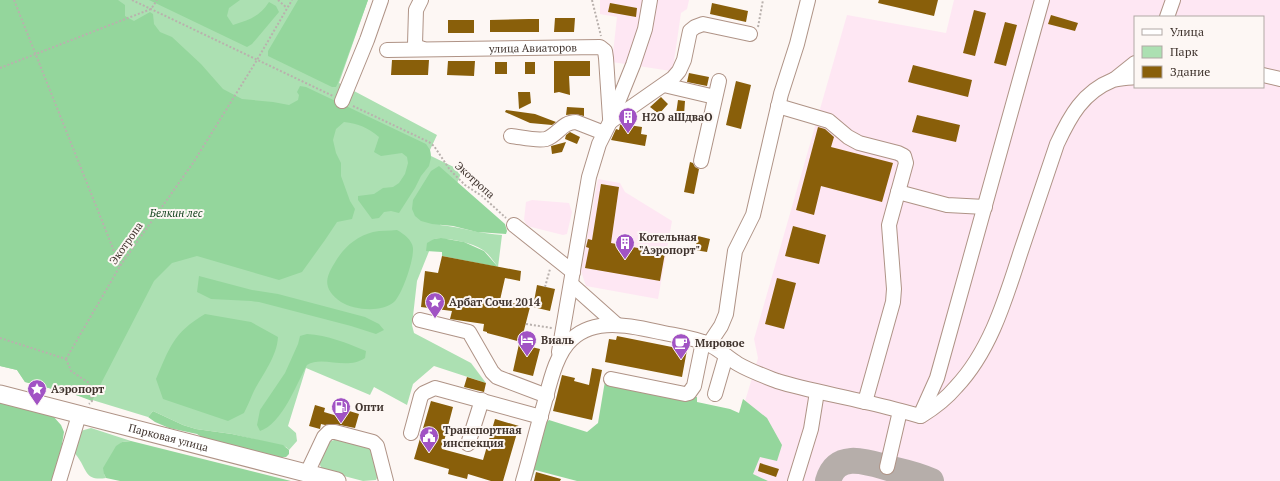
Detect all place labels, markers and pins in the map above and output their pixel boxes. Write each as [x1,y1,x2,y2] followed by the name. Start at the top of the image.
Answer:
[617,106,639,134] building icon: H2O аШдваО
[642,110,713,124] place label: H2O аШдваО
[639,230,700,257] place label: Котельная "Аэропорт"
[614,232,636,260] building icon: Котельная "Аэропорт"
[424,291,446,319] place icon: Арбат Сочи 2014
[449,295,541,309] place label: Арбат Сочи 2014
[516,329,538,357] hotel icon: Виаль
[670,332,692,360] cafe icon: Мировое
[541,333,574,347] place label: Виаль
[695,336,745,350] place label: Мировое
[26,378,48,406] place icon: Аэропорт
[51,382,104,396] place label: Аэропорт
[330,396,352,424] fuel station icon: Опти
[355,400,385,414] place label: Опти
[443,423,522,450] place label: Транспортная инспекция
[418,425,440,453] public building icon: Транспортная инспекция

